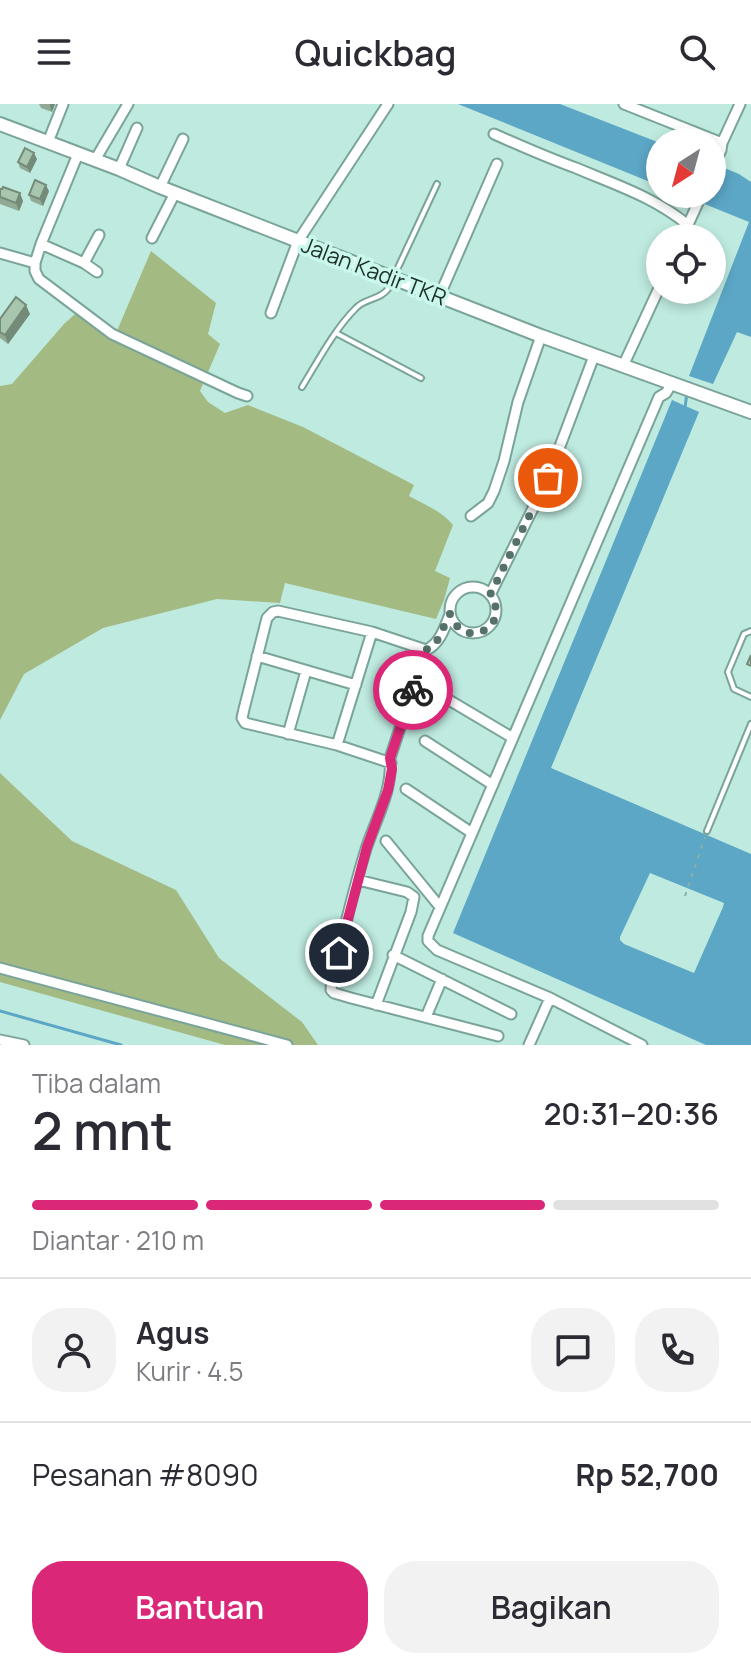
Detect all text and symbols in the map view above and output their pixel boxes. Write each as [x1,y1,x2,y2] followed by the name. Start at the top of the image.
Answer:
[295,28,456,77] text: Quickbag
[32,30,76,74] icon: menu
[675,30,719,74] icon: search
[646,128,726,208] north arrow
[646,128,726,304] map controls
[646,224,726,304] button: locate
[297,230,451,312] street label: Jalan Kadir TKR
[514,444,582,512] pin
[526,456,570,500] icon: bag
[373,650,453,730] courier
[391,668,435,712] icon: bike
[305,919,373,987] pin
[317,931,361,975] icon: home
[32,1065,161,1101] text: Tiba dalam
[544,1093,719,1134] text: 20:31–20:36
[32,1095,173,1166] text: 2 mnt
[32,1222,204,1258] text: Diantar · 210 m
[32,1308,116,1392] button: person
[531,1308,615,1392] button: chat
[635,1308,719,1392] button: phone
[136,1312,210,1353] text: Agus
[136,1353,243,1389] text: Kurir · 4.5
[32,1454,259,1495] text: Pesanan #8090
[575,1454,719,1495] text: Rp 52,700
[32,1561,368,1653] button: Bantuan
[384,1561,719,1653] button: Bagikan

